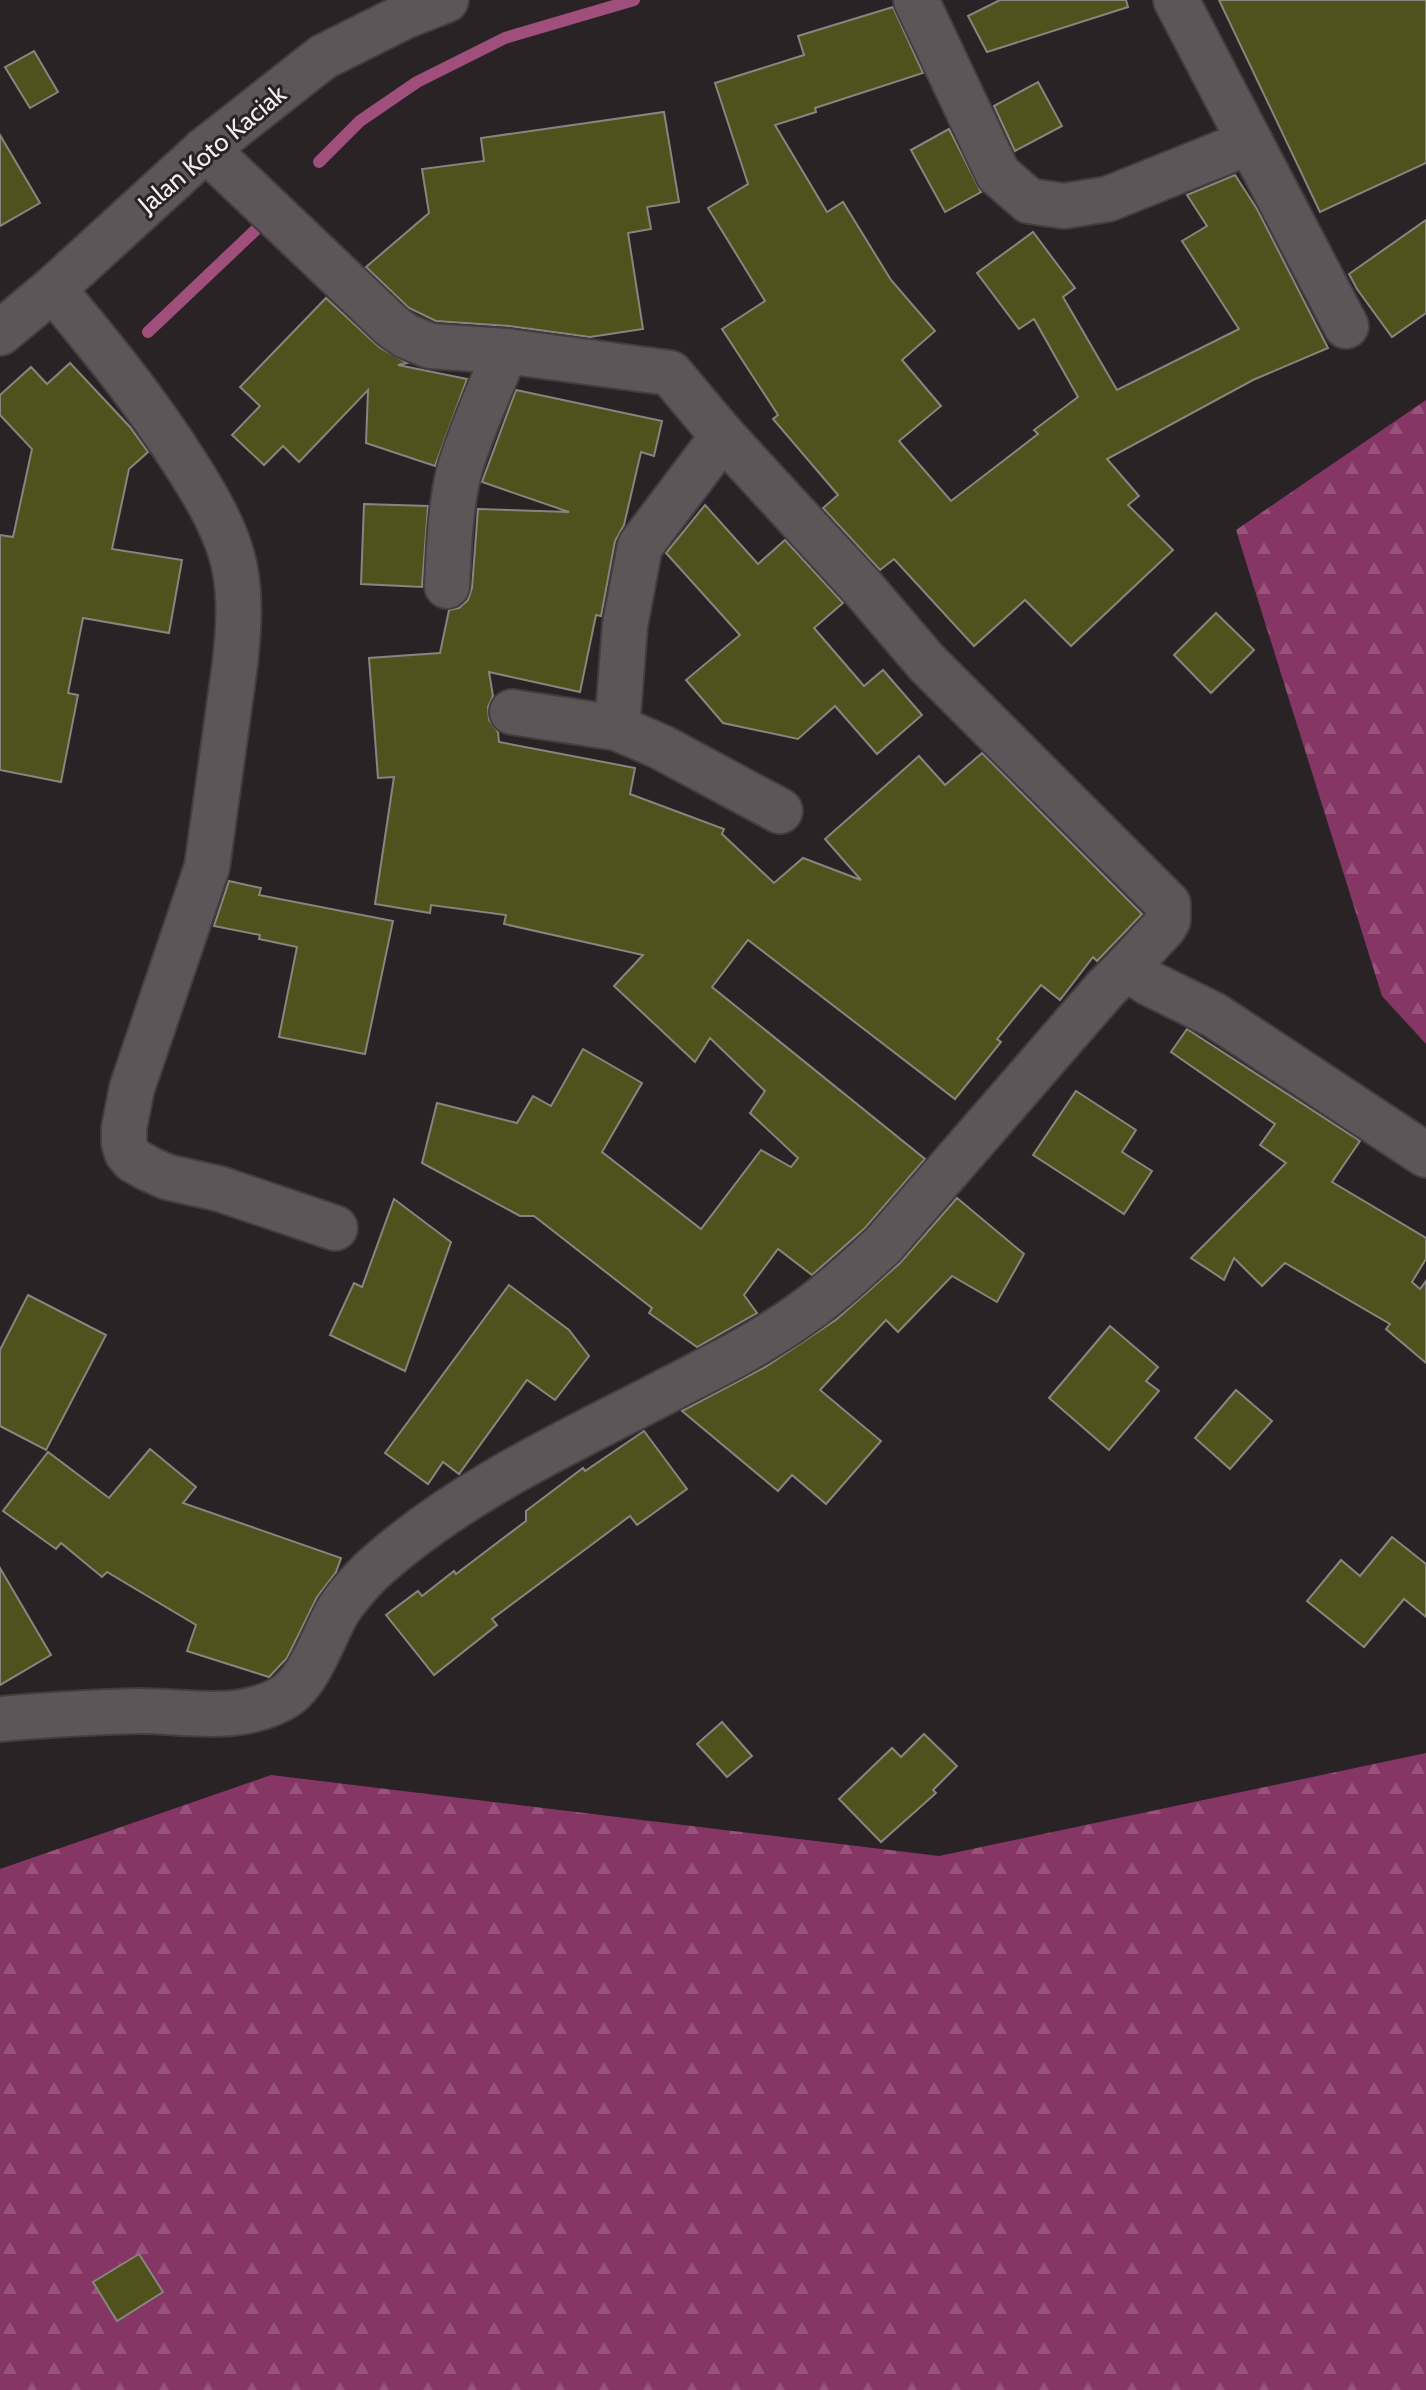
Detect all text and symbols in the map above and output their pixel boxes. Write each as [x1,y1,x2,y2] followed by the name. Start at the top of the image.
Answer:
[131,78,293,221] street label: Jalan Koto Kaciak

